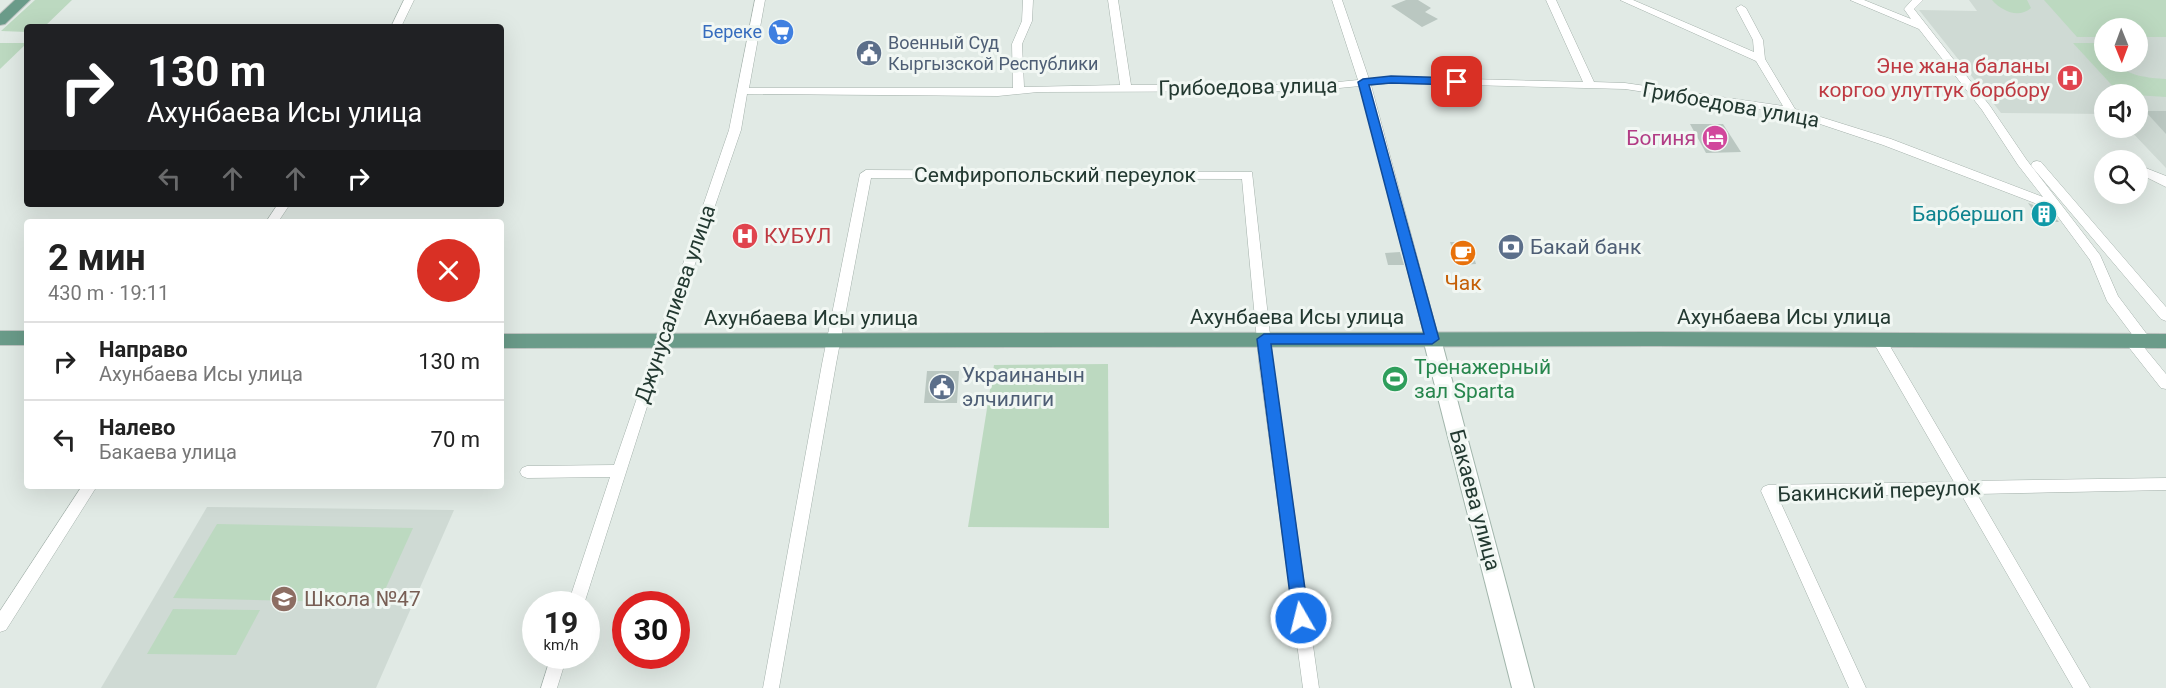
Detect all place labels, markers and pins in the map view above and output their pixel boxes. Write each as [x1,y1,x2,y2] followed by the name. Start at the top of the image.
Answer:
[766,17,796,47] supermarket icon: Береке
[702,21,762,42] place label: Береке
[888,32,1098,74] place label: Военный Суд Кыргызской Республики
[854,38,884,68] public building icon: Военный Суд Кыргызской Республики
[1818,54,2050,102] place label: Эне жана баланы коргоо улуттук борбору
[1431,56,1482,107] pin
[2055,63,2085,93] hospital icon: Эне жана баланы коргоо улуттук борбору
[1700,123,1730,153] hotel icon: Богиня
[1626,126,1696,150] place label: Богиня
[2029,199,2059,229] building icon: Барбершоп
[1912,202,2024,226] place label: Барбершоп
[730,221,760,251] hospital icon: КУБУЛ
[764,224,831,248] place label: КУБУЛ
[1496,232,1526,262] bank icon: Бакай банк
[1530,235,1642,259] place label: Бакай банк
[1448,238,1478,268] cafe icon: Чак
[1444,271,1482,295] place label: Чак
[1414,355,1551,403] place label: Тренажерный зал Sparta
[962,363,1085,411] place label: Украинанын элчилиги
[1380,364,1410,394] sports icon: Тренажерный зал Sparta
[927,372,957,402] public building icon: Украинанын элчилиги
[269,584,299,614] school or university icon: Школа №47
[304,587,421,611] place label: Школа №47

